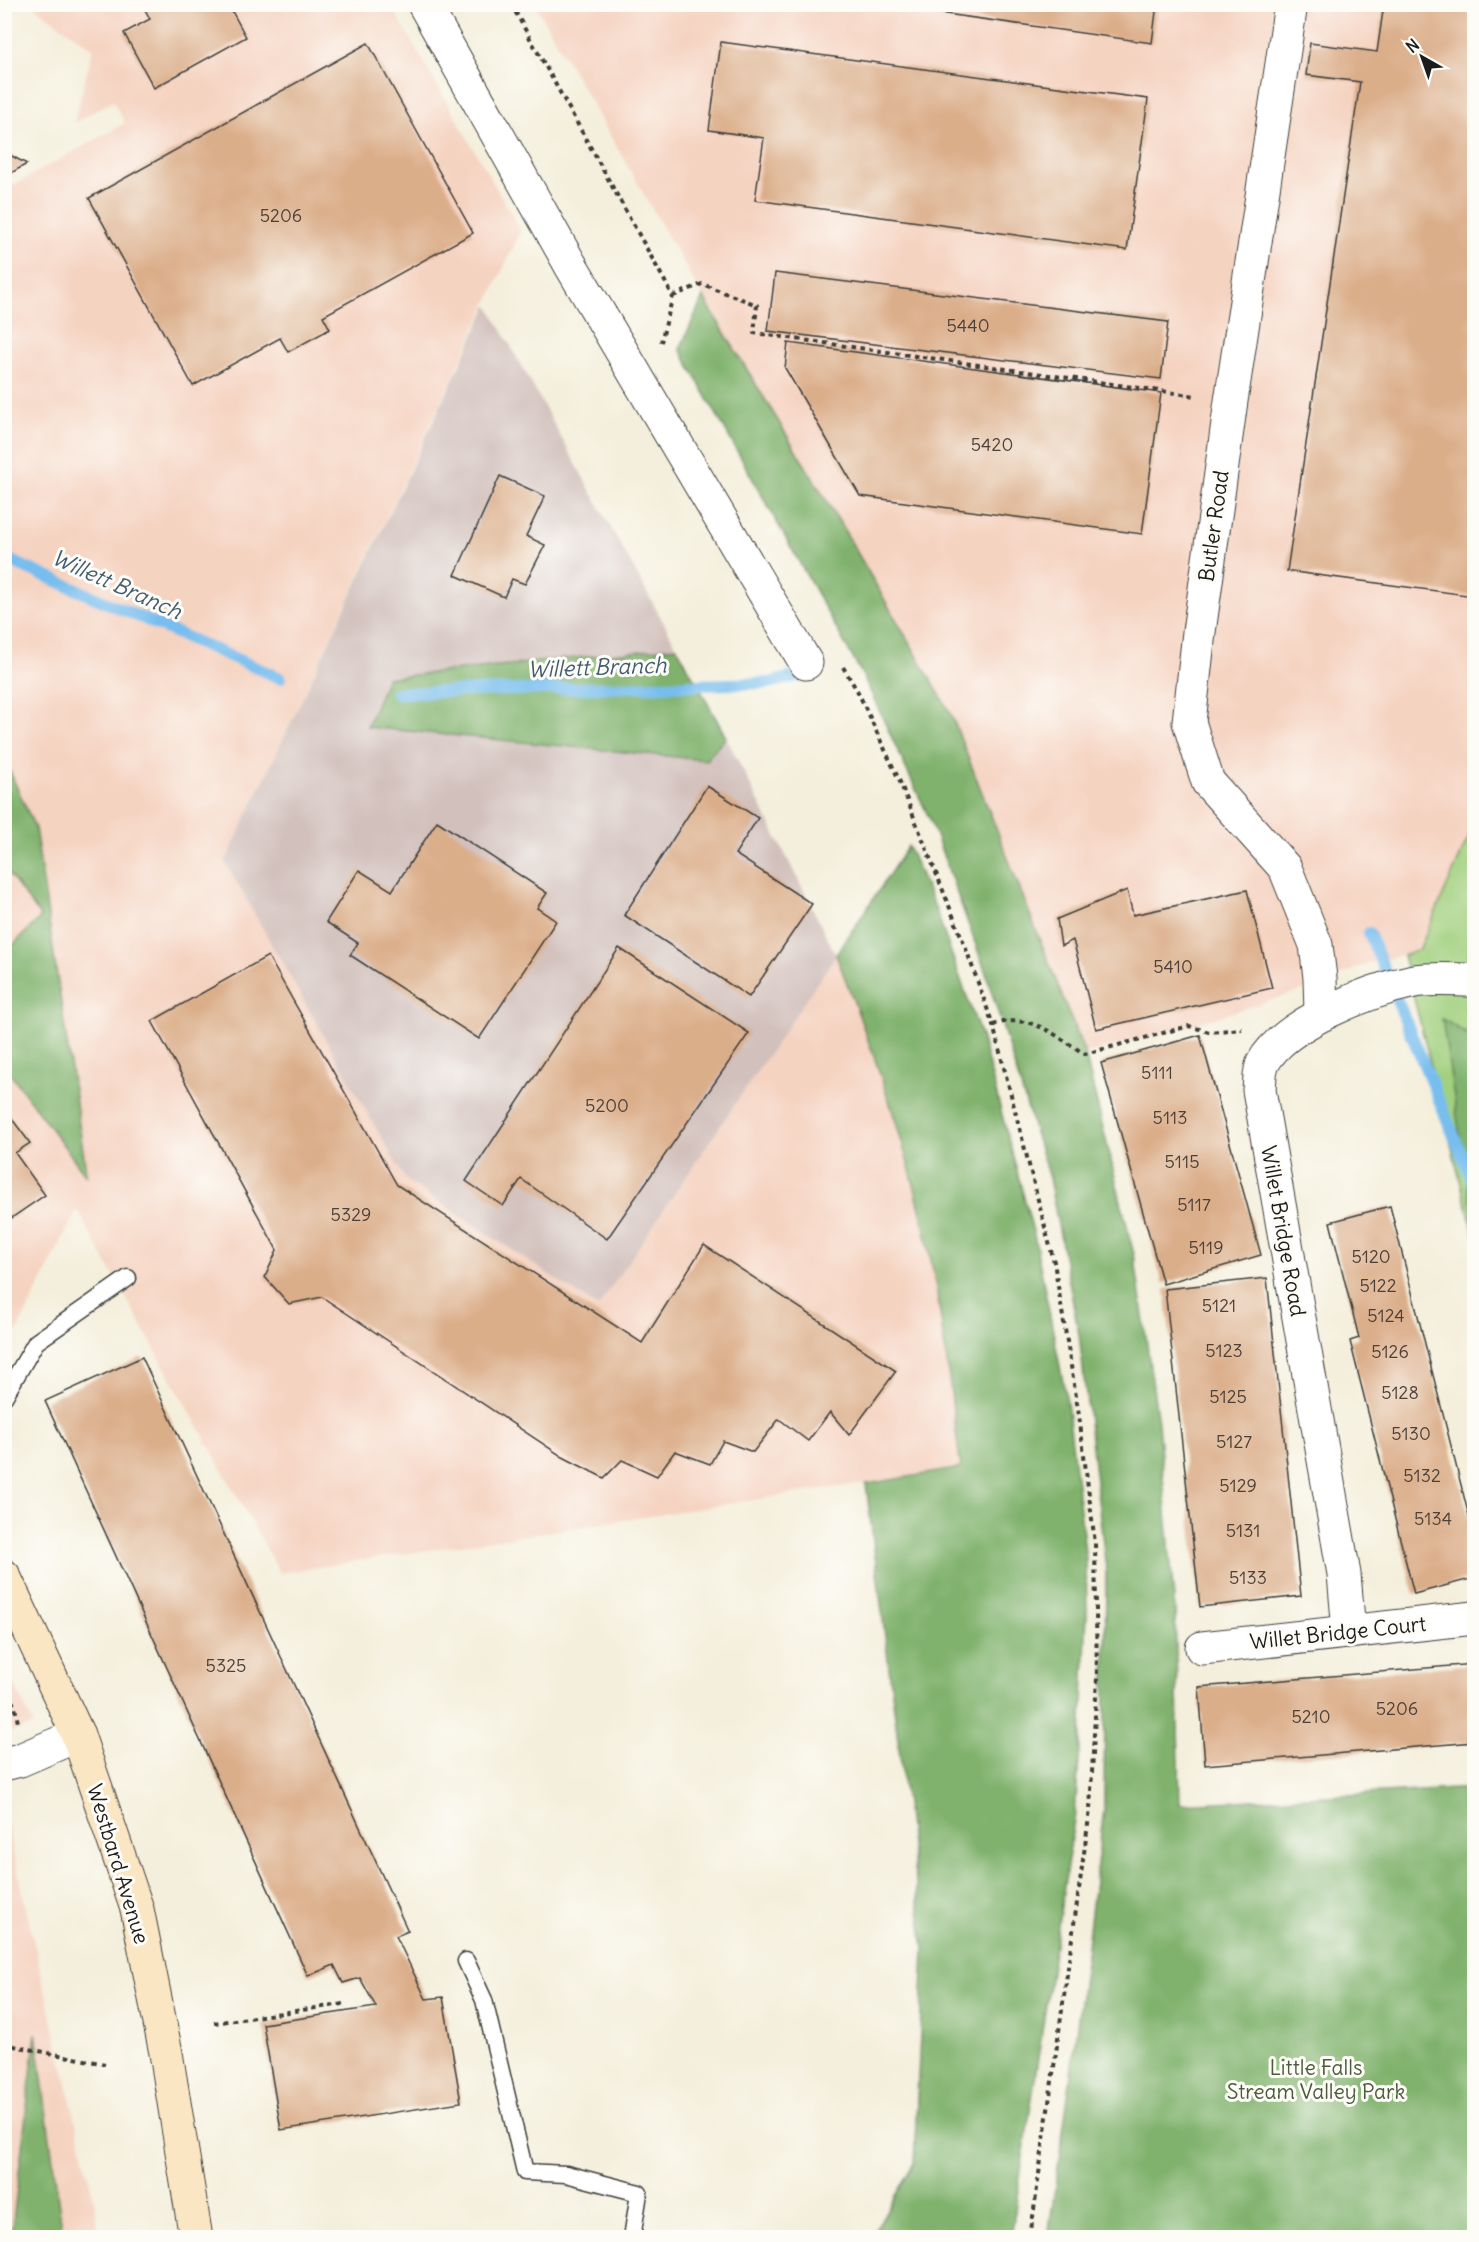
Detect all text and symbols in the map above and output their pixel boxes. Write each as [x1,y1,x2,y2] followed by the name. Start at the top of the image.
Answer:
[1392,27,1452,87] north arrow
[1402,34,1423,57] text: N
[260,204,302,227] house number: 5206
[946,314,990,337] house number: 5440
[971,433,1013,456] house number: 5420
[1192,469,1235,583] street label: Butler Road
[48,543,187,626] water label: Willett Branch
[527,651,668,683] water label: Willett Branch
[1153,955,1193,978] house number: 5410
[1141,1061,1173,1084] house number: 5111
[585,1094,629,1117] house number: 5200
[1153,1106,1187,1129] house number: 5113
[1255,1143,1312,1319] street label: Willet Bridge Road
[1165,1150,1200,1173] house number: 5115
[1177,1193,1211,1216] house number: 5117
[331,1203,371,1226] house number: 5329
[1189,1236,1224,1259] house number: 5119
[1351,1245,1391,1268] house number: 5120
[1359,1274,1397,1297] house number: 5122
[1202,1294,1236,1317] house number: 5121
[1367,1304,1405,1327] house number: 5124
[1205,1339,1243,1362] house number: 5123
[1371,1340,1409,1363] house number: 5126
[1381,1381,1419,1404] house number: 5128
[1209,1385,1247,1408] house number: 5125
[1391,1422,1431,1445] house number: 5130
[1216,1430,1252,1453] house number: 5127
[1403,1464,1441,1487] house number: 5132
[1219,1474,1257,1497] house number: 5129
[1414,1507,1452,1530] house number: 5134
[1226,1519,1260,1542] house number: 5131
[1229,1566,1267,1589] house number: 5133
[1248,1610,1428,1655] street label: Willet Bridge Court
[206,1654,246,1677] house number: 5325
[1376,1697,1418,1720] house number: 5206
[1291,1705,1331,1728] house number: 5210
[81,1781,156,1947] street label: Westbard Avenue
[1227,2054,1405,2105] park label: Little Falls Stream Valley Park

